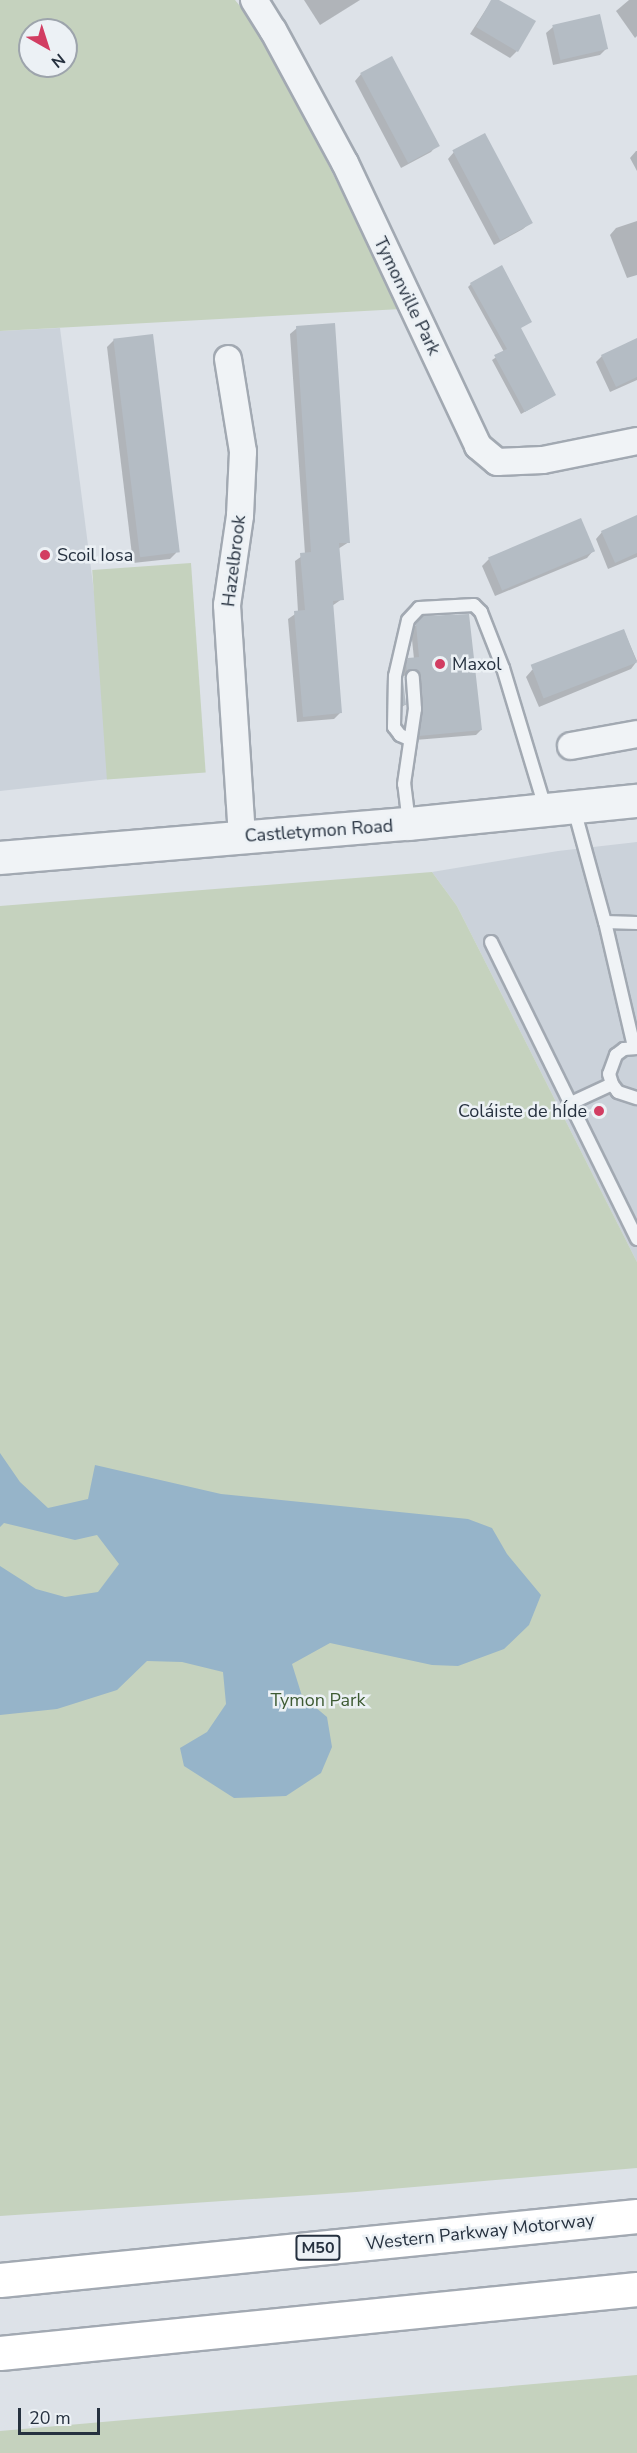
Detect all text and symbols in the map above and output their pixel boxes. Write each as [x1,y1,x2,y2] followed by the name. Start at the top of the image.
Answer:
[18,18,78,78] north arrow
[46,48,70,73] text: N
[369,233,445,359] street label: Tymonville Park
[218,514,250,608] street label: Hazelbrook
[57,544,133,566] place label: Scoil Iosa
[38,548,52,562] marker: Scoil Iosa
[452,653,502,675] place label: Maxol
[433,657,447,671] marker: Maxol
[244,815,394,847] street label: Castletymon Road
[458,1100,587,1122] place label: Coláiste de hÍde
[592,1104,606,1118] marker: Coláiste de hÍde
[270,1689,366,1711] park label: Tymon Park
[364,2209,596,2255] street label: Western Parkway Motorway
[294,2235,342,2261] road number: M50
[21,2396,104,2434] scale bar
[29,2406,71,2430] text: 20 m

